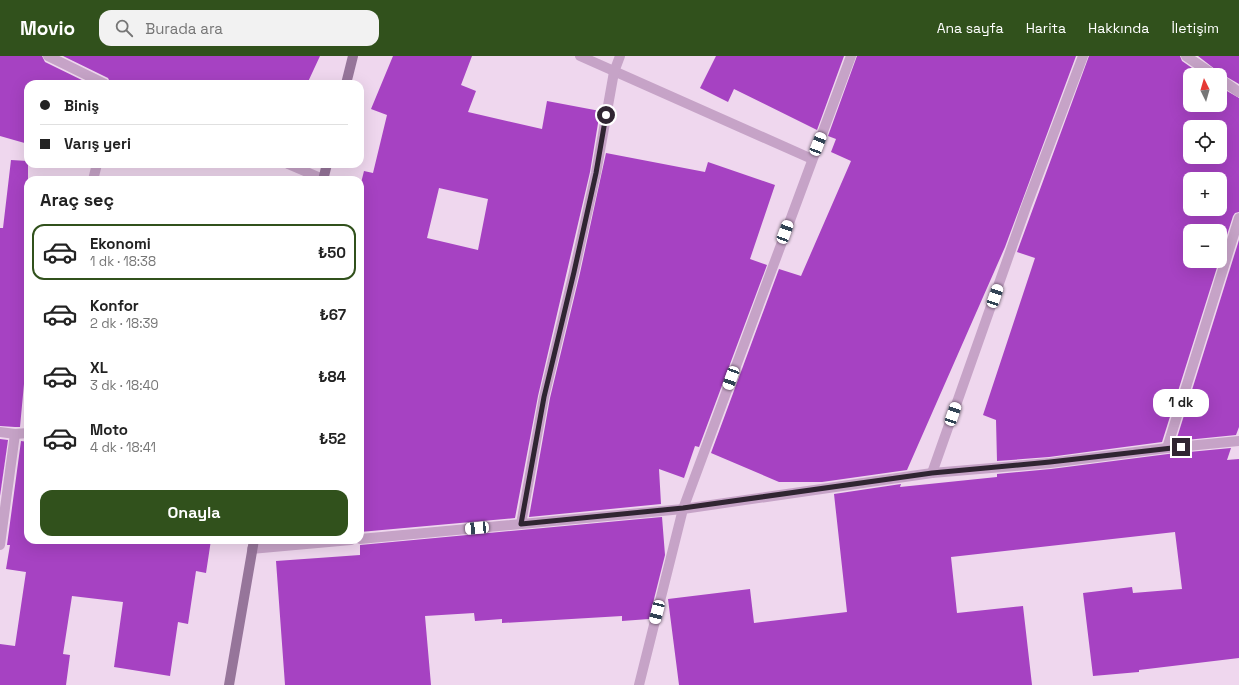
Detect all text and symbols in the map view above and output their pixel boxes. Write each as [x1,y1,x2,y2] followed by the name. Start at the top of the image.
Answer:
[99,10,379,46] search box
[20,16,75,41] text: Movio
[113,17,135,39] icon: search
[145,19,223,38] text: Burada ara
[937,19,1004,37] text: Ana sayfa
[1026,19,1066,37] text: Harita
[1088,19,1149,37] text: Hakkında
[1171,19,1219,37] text: İletişim
[1183,68,1227,112] north arrow
[1183,68,1227,268] map controls
[64,96,99,115] text: Biniş
[597,106,615,124] route start
[1183,120,1227,164] button: locate
[808,131,828,157] car
[64,134,131,153] text: Varış yeri
[1183,172,1227,216] button: +
[40,188,114,211] text: Araç seç
[775,219,795,245] car
[1183,224,1227,268] button: −
[42,234,78,270] icon: car
[90,234,151,253] text: Ekonomi
[318,243,346,262] text: ₺50
[90,253,156,270] text: 1 dk · 18:38
[985,283,1005,309] car
[42,296,78,332] icon: car
[90,296,139,315] text: Konfor
[319,305,346,324] text: ₺67
[90,315,158,332] text: 2 dk · 18:39
[42,358,78,394] icon: car
[90,358,108,377] text: XL
[721,365,741,391] car
[318,367,346,386] text: ₺84
[90,377,159,394] text: 3 dk · 18:40
[1153,389,1209,417] callout: 1 dk
[1169,394,1193,411] text: 1 dk
[943,401,963,427] car
[42,420,78,456] icon: car
[90,420,128,439] text: Moto
[319,429,346,448] text: ₺52
[1172,438,1190,456] route end
[90,439,156,456] text: 4 dk · 18:41
[40,490,348,536] button: Onayla
[465,521,489,535] car
[648,599,666,625] car

